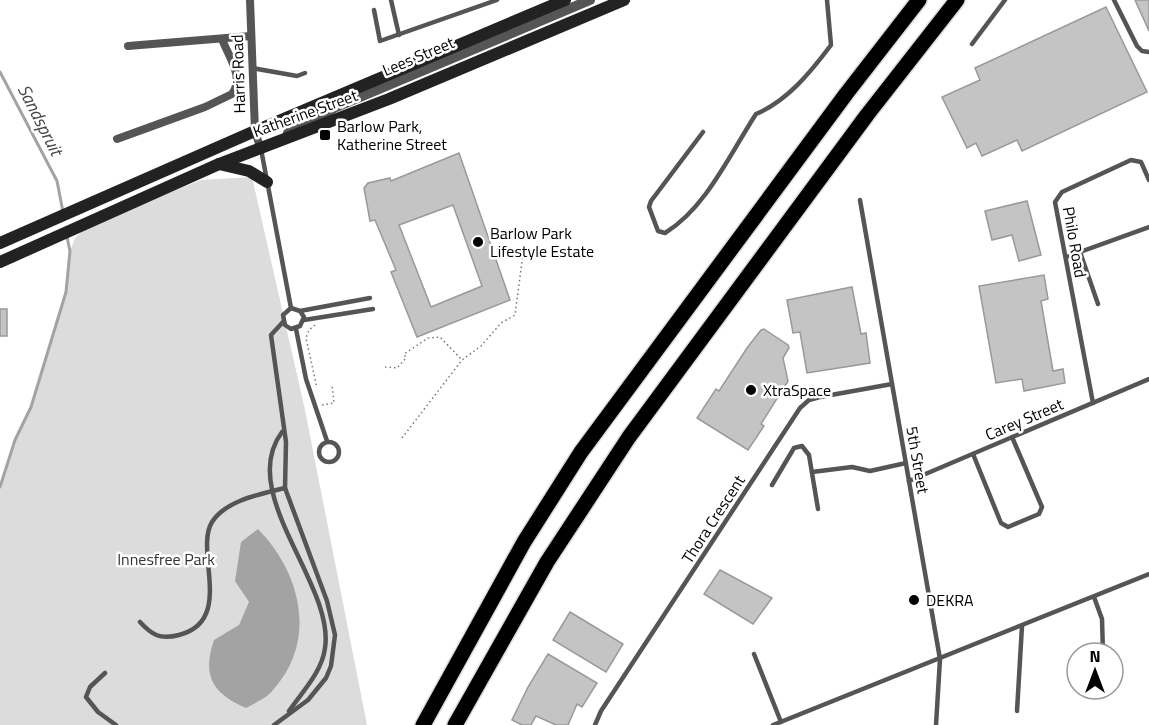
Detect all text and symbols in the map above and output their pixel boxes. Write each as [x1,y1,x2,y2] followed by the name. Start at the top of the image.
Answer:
[378,30,458,82] street label: Lees Street
[225,34,251,114] street label: Harris Road
[11,79,71,162] water label: Sandspruit
[249,83,361,143] street label: Katherine Street
[337,114,447,156] place label: Barlow Park, Katherine Street
[318,128,332,142] marker: Barlow Park, Katherine Street
[1057,205,1093,279] street label: Philo Road
[490,221,594,263] place label: Barlow Park Lifestyle Estate
[471,235,485,249] marker: Barlow Park Lifestyle Estate
[763,378,831,402] place label: XtraSpace
[744,383,758,397] marker: XtraSpace
[981,392,1067,446] street label: Carey Street
[900,424,936,496] street label: 5th Street
[675,470,751,568] street label: Thora Crescent
[117,547,215,571] park label: Innesfree Park
[926,588,974,612] place label: DEKRA
[907,593,921,607] marker: DEKRA
[1065,641,1125,701] north arrow
[1089,644,1101,668] text: N

